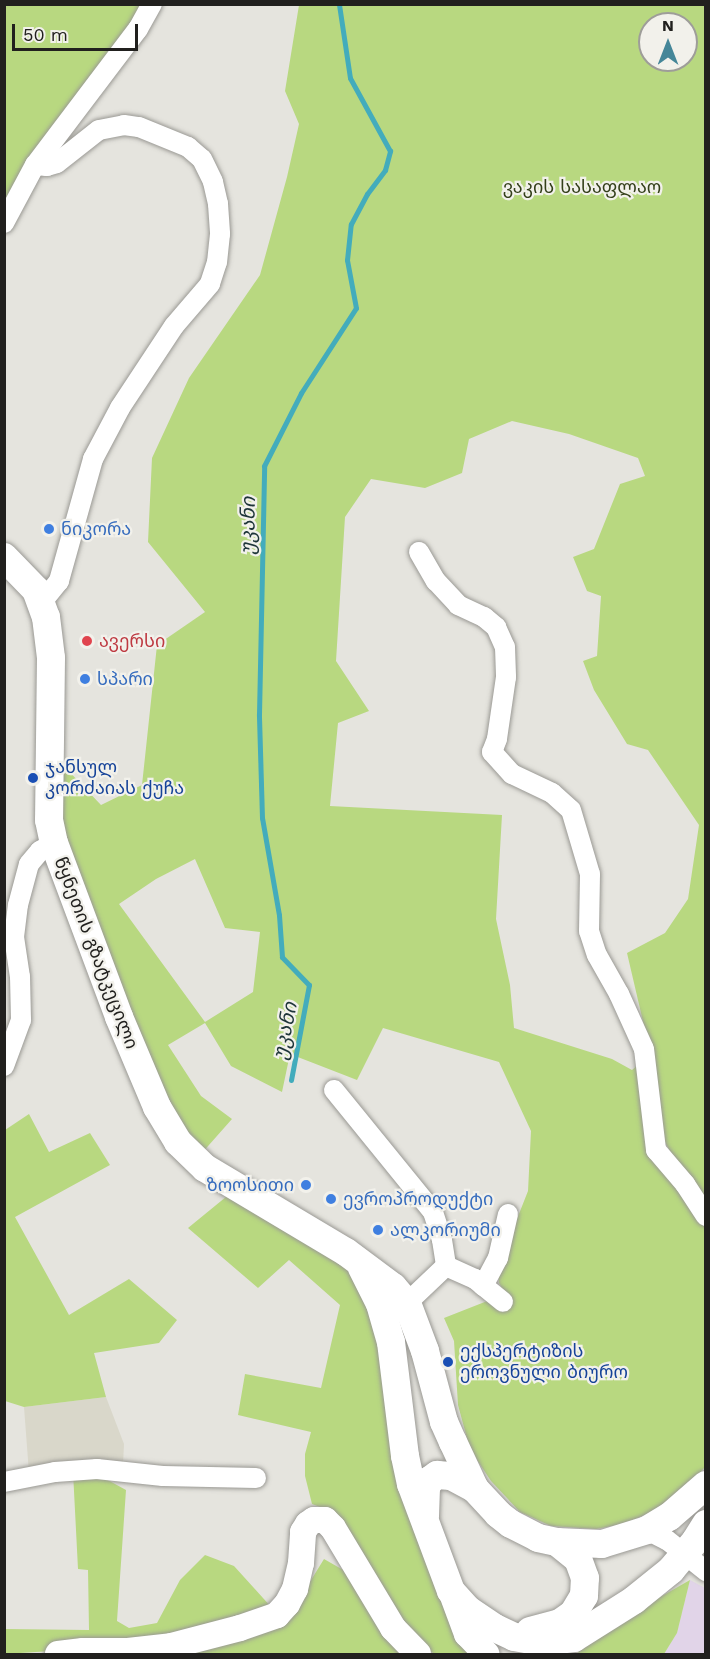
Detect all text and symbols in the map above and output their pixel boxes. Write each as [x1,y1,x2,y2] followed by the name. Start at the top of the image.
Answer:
[15,12,141,50] scale bar
[638,12,698,72] north arrow
[662,16,674,35] text: N
[23,24,68,45] text: 50 m
[503,176,661,198] park label: ვაკის სასაფლაო
[235,497,261,555] water label: უკანი
[61,518,131,540] place label: ნიკორა
[42,522,56,536] marker: ნიკორა
[99,630,165,652] place label: ავერსი
[80,634,94,648] marker: ავერსი
[97,668,153,690] place label: სპარი
[78,672,92,686] marker: სპარი
[45,757,184,800] place label: ჯანსულ კორძაიას ქუჩა
[26,771,40,785] marker: ჯანსულ კორძაიას ქუჩა
[49,854,143,1052] street label: წყნეთის გზატკეცილი
[268,1000,302,1062] water label: უკანი
[207,1174,294,1196] place label: ზოოსითი
[299,1178,313,1192] marker: ზოოსითი
[343,1188,493,1210] place label: ევროპროდუქტი
[324,1192,338,1206] marker: ევროპროდუქტი
[390,1219,501,1241] place label: ალკორიუმი
[371,1223,385,1237] marker: ალკორიუმი
[460,1341,628,1384] place label: ექსპერტიზის ეროვნული ბიურო
[441,1355,455,1369] marker: ექსპერტიზის ეროვნული ბიურო

